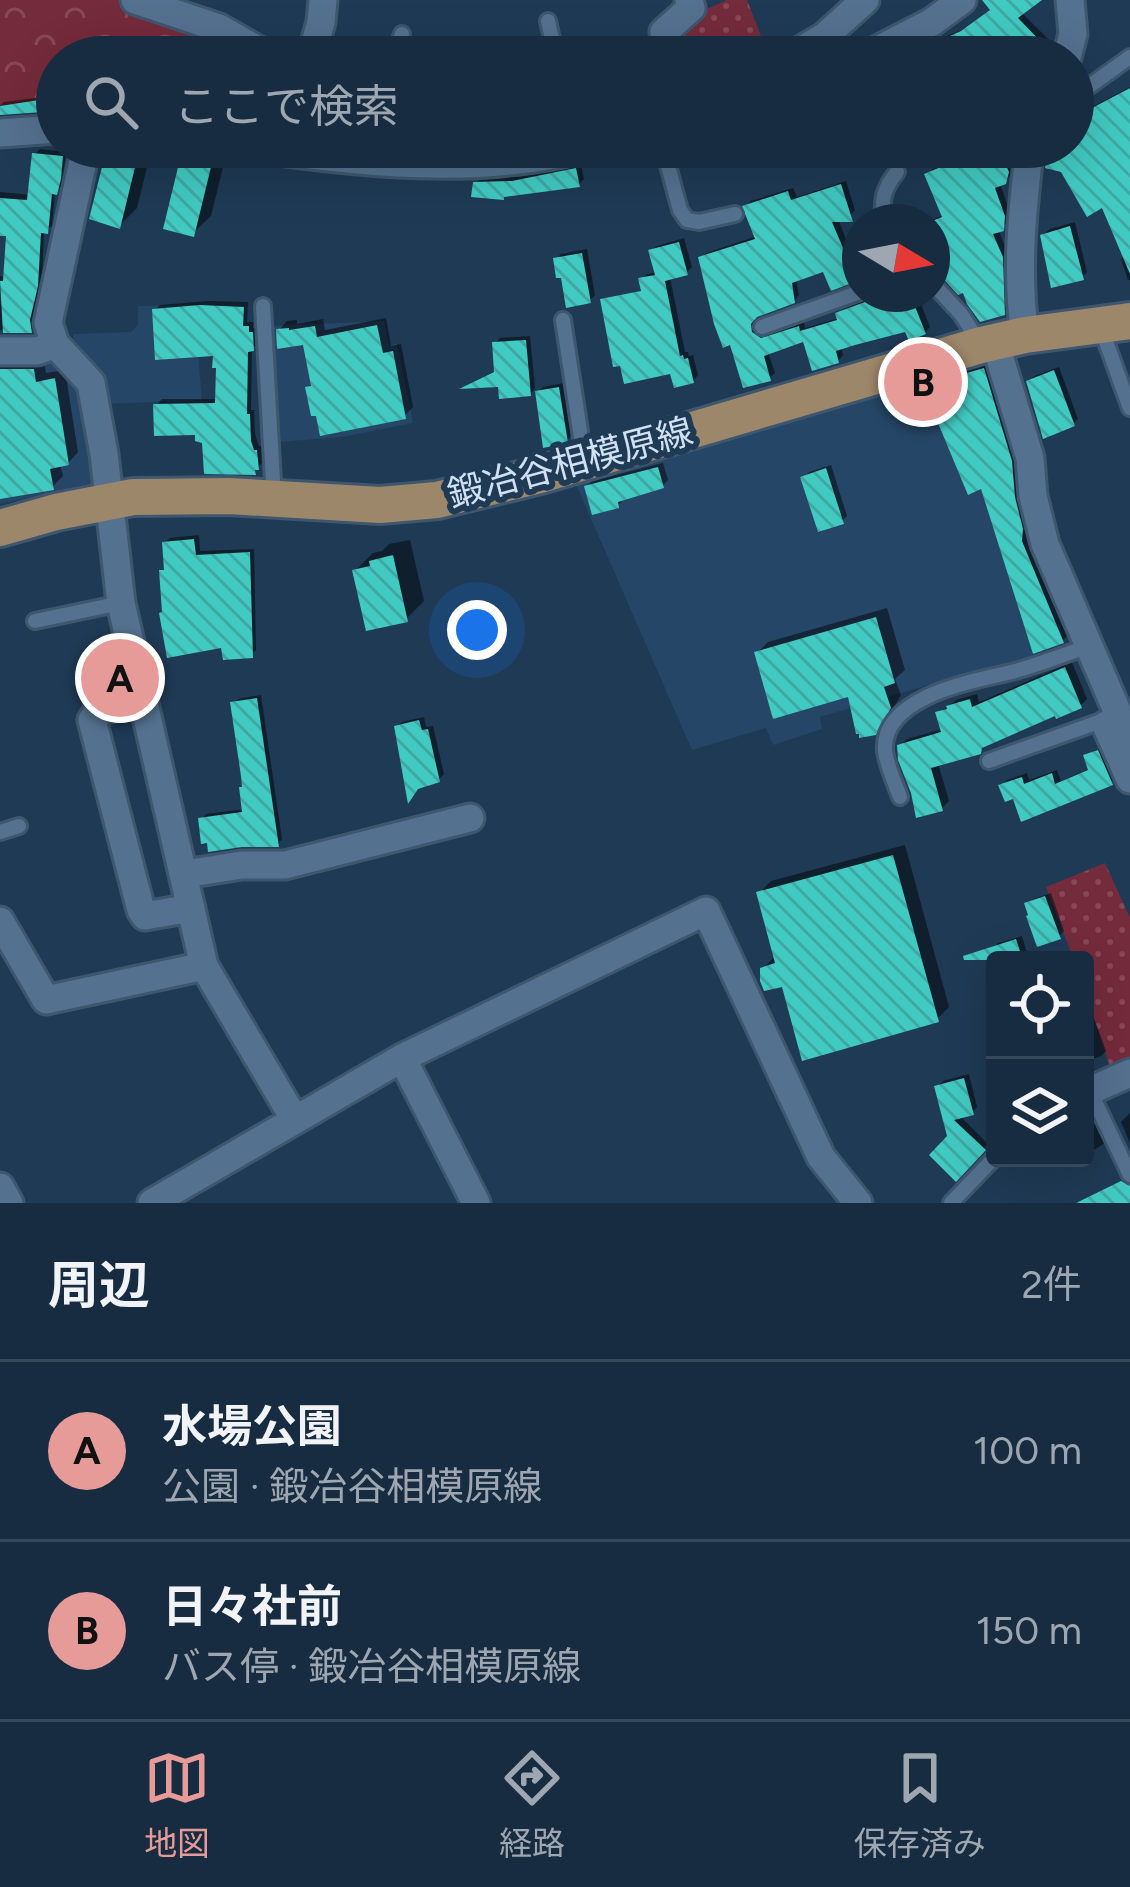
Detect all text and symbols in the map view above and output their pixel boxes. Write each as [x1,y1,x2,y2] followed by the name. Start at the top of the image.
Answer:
[36,36,1094,168] search box
[78,69,144,135] icon: search
[174,79,399,133] text: ここで検索
[842,204,950,312] north arrow
[884,337,962,427] pin: B
[443,409,697,516] street label: 鍛冶谷相模原線
[447,600,507,660] your location
[81,633,159,723] pin: A
[986,951,1094,1167] map controls
[986,951,1094,1059] button: locate
[986,1059,1094,1167] button: layers
[48,1255,150,1316] text: 周辺
[1021,1261,1082,1308] text: 2件
[162,1399,342,1453] text: 水場公園
[73,1427,101,1474] text: A
[973,1427,1082,1474] text: 100 m
[162,1463,542,1510] text: 公園 · 鍛冶谷相模原線
[162,1579,342,1633] text: 日々社前
[75,1607,99,1654] text: B
[976,1607,1082,1654] text: 150 m
[162,1643,581,1690] text: バス停 · 鍛冶谷相模原線
[144,1745,210,1865] tab: 地図
[499,1745,565,1865] tab: 経路
[854,1745,986,1865] tab: 保存済み

